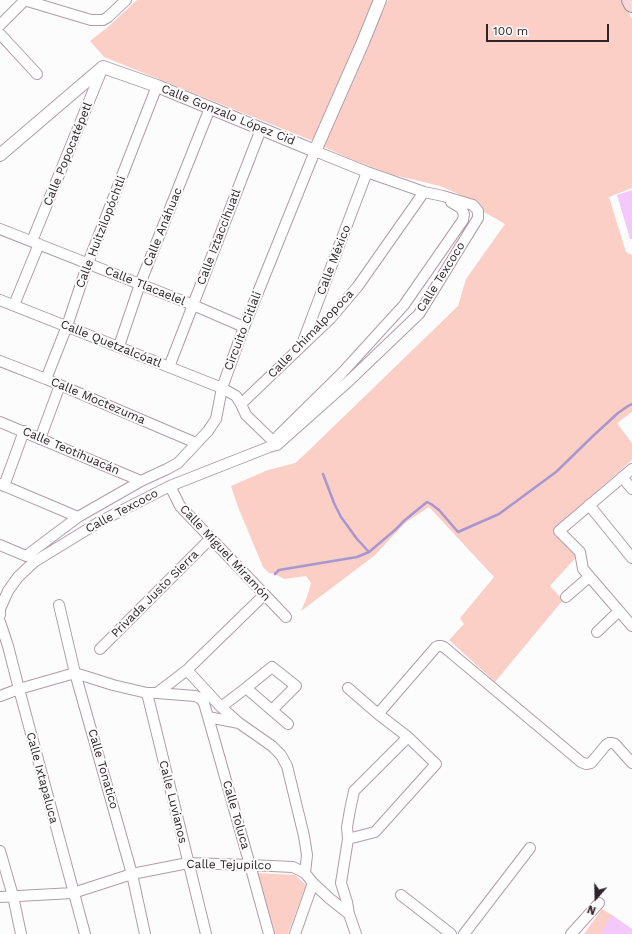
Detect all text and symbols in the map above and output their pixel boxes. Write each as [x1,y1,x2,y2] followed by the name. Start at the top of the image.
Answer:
[488,16,611,42] scale bar
[493,24,528,38] text: 100 m
[159,82,297,148] street label: Calle Gonzalo López Cid
[41,100,95,208] street label: Calle Popocatépetl
[73,174,129,290] street label: Calle Huitzilopóchtli
[141,185,185,269] street label: Calle Anáhuac
[194,187,244,287] street label: Calle Iztaccíhuatl
[314,223,354,297] street label: Calle México
[414,239,468,315] street label: Calle Texcoco
[103,263,187,309] street label: Calle Tlacaelel
[265,287,357,381] street label: Calle Chimalpopoca
[221,289,265,373] street label: Circuito Citlali
[58,317,164,371] street label: Calle Quetzalcóatl
[48,375,148,427] street label: Calle Moctezuma
[20,424,122,478] street label: Calle Teotihuacán
[83,486,161,536] street label: Calle Texcoco
[177,502,273,604] street label: Calle Miguel Miramón
[108,547,202,641] street label: Privada Justo Sierra
[85,727,121,811] street label: Calle Tonatico
[23,731,61,825] street label: Calle Ixtapaluca
[156,759,190,845] street label: Calle Luvianos
[219,779,253,851] street label: Calle Toluca
[186,857,272,873] street label: Calle Tejupilco
[576,878,616,918] north arrow
[586,902,598,917] text: N

